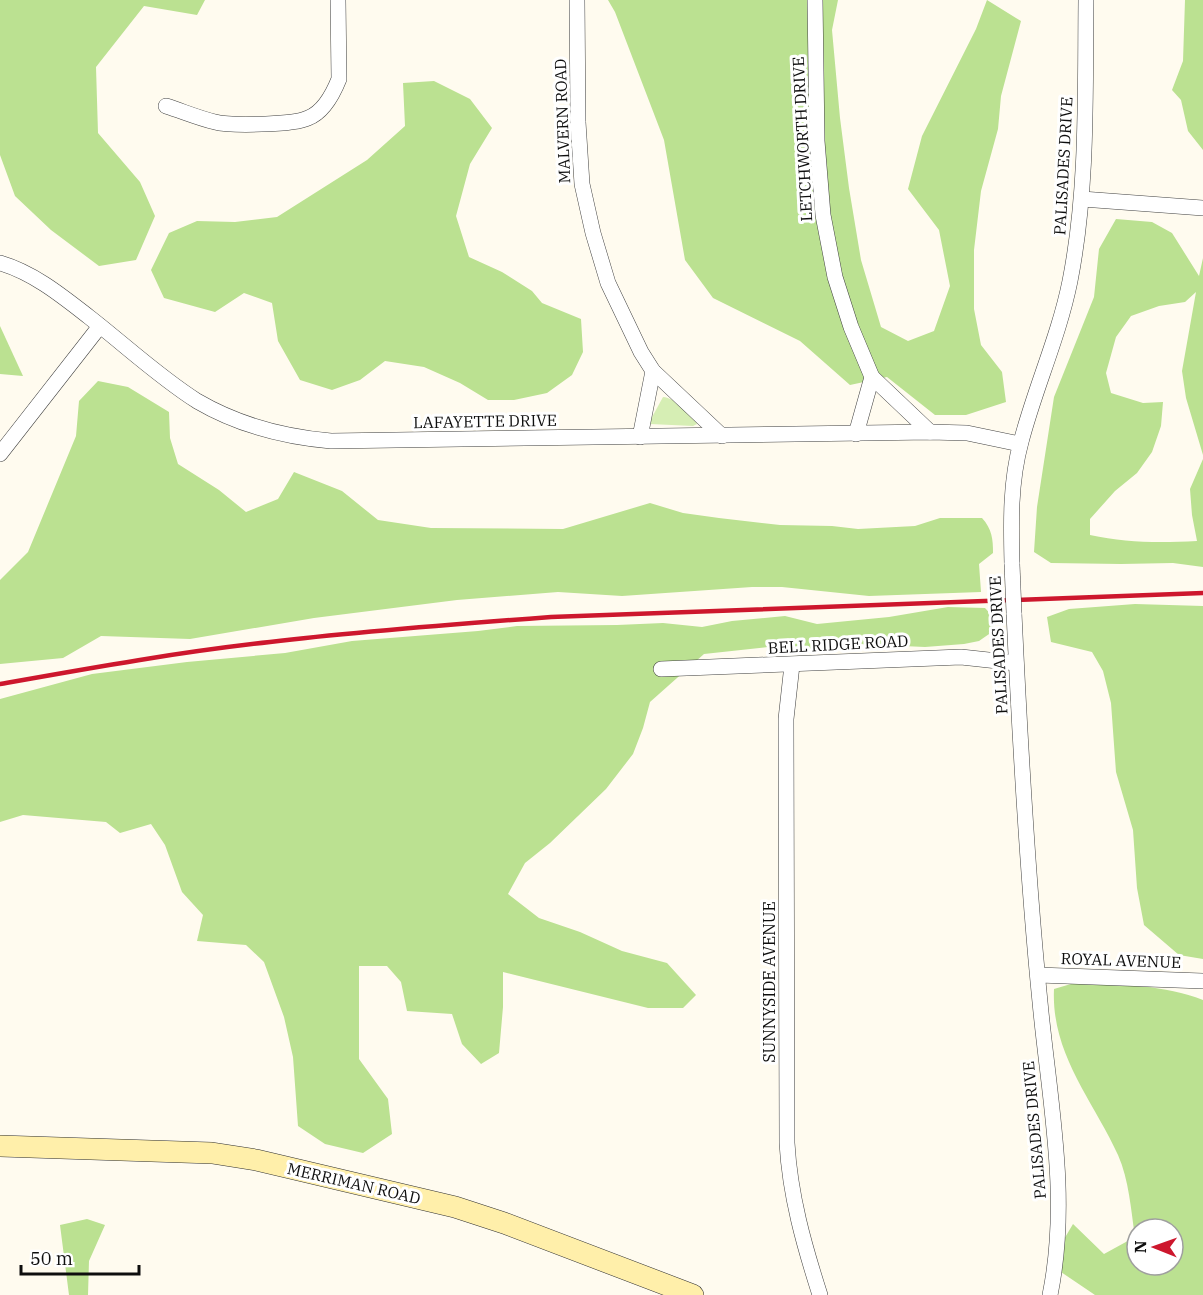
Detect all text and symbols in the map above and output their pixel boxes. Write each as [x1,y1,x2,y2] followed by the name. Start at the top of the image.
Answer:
[788,56,816,222] street label: LETCHWORTH DRIVE
[550,58,574,184] street label: MALVERN ROAD
[1049,96,1077,236] street label: PALISADES DRIVE
[413,410,557,432] street label: LAFAYETTE DRIVE
[984,575,1012,715] street label: PALISADES DRIVE
[767,630,909,658] street label: BELL RIDGE ROAD
[759,901,779,1063] street label: SUNNYSIDE AVENUE
[1060,948,1182,972] street label: ROYAL AVENUE
[1018,1060,1050,1200] street label: PALISADES DRIVE
[285,1158,423,1208] street label: MERRIMAN ROAD
[1125,1217,1185,1277] north arrow
[21,1238,140,1276] scale bar
[1130,1240,1150,1253] text: N
[30,1247,73,1270] text: 50 m

